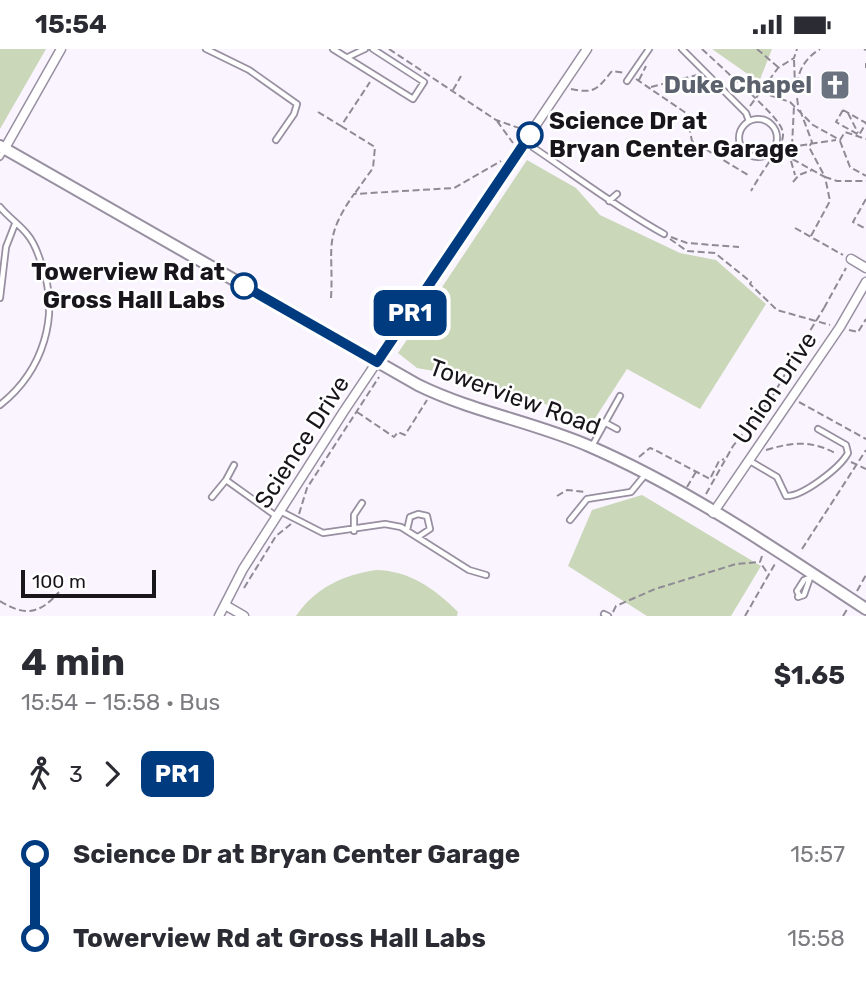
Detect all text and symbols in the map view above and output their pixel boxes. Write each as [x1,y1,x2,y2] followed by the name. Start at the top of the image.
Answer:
[35,9,107,40] text: 15:54
[818,68,852,102] church icon: Duke Chapel
[664,71,812,99] place label: Duke Chapel
[549,107,798,163] place label: Science Dr at Bryan Center Garage
[517,122,543,148] marker: Science Dr at Bryan Center Garage
[31,258,225,314] place label: Towerview Rd at Gross Hall Labs
[231,273,257,299] marker: Towerview Rd at Gross Hall Labs
[370,290,450,336] line badge: PR1
[388,299,432,327] text: PR1
[727,327,823,449] street label: Union Drive
[426,353,604,441] street label: Towerview Road
[249,371,355,513] street label: Science Drive
[21,567,156,599] scale bar
[32,570,86,593] text: 100 m
[21,639,125,685] text: 4 min
[774,660,845,691] text: $1.65
[21,688,220,716] text: 15:54 – 15:58 · Bus
[21,755,59,793] icon: walk
[93,755,131,793] icon: forward
[69,760,83,788] text: 3
[155,760,200,788] text: PR1
[73,839,520,870] text: Science Dr at Bryan Center Garage
[790,840,845,868] text: 15:57
[73,923,486,954] text: Towerview Rd at Gross Hall Labs
[787,924,845,952] text: 15:58

